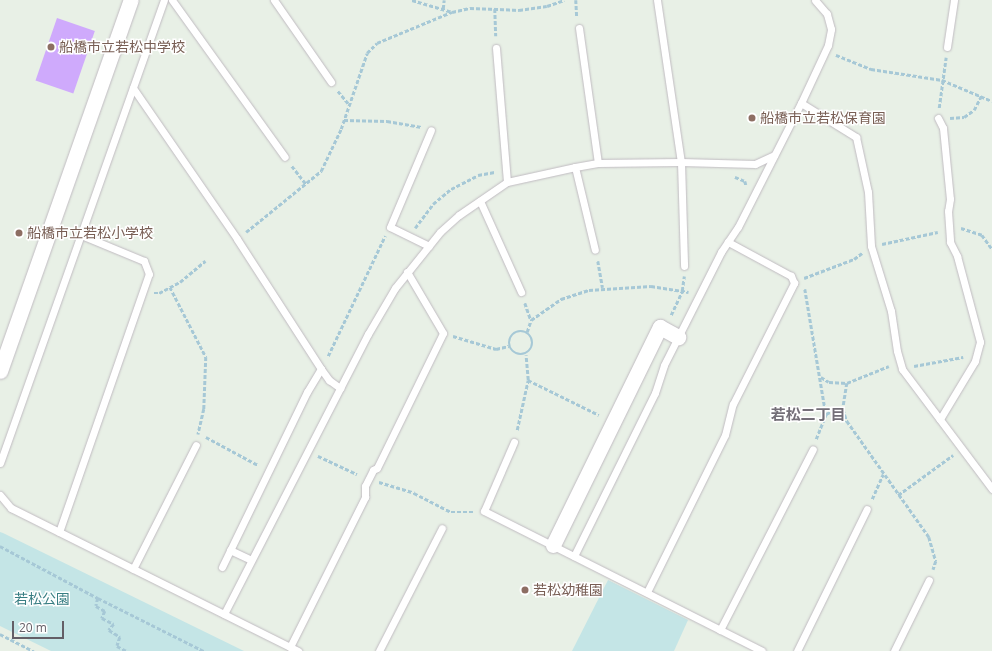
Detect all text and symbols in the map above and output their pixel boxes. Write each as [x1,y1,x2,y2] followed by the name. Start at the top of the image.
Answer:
[59,39,185,55] place label: 船橋市立若松中学校
[46,42,56,52] marker: 船橋市立若松中学校
[760,110,886,126] place label: 船橋市立若松保育園
[747,113,757,123] marker: 船橋市立若松保育園
[27,225,153,241] place label: 船橋市立若松小学校
[14,228,24,238] marker: 船橋市立若松小学校
[771,406,845,424] district label: 若松二丁目
[533,582,603,598] place label: 若松幼稚園
[520,585,530,595] marker: 若松幼稚園
[14,591,70,607] park label: 若松公園
[14,613,66,639] scale bar
[19,619,47,636] text: 20 m

